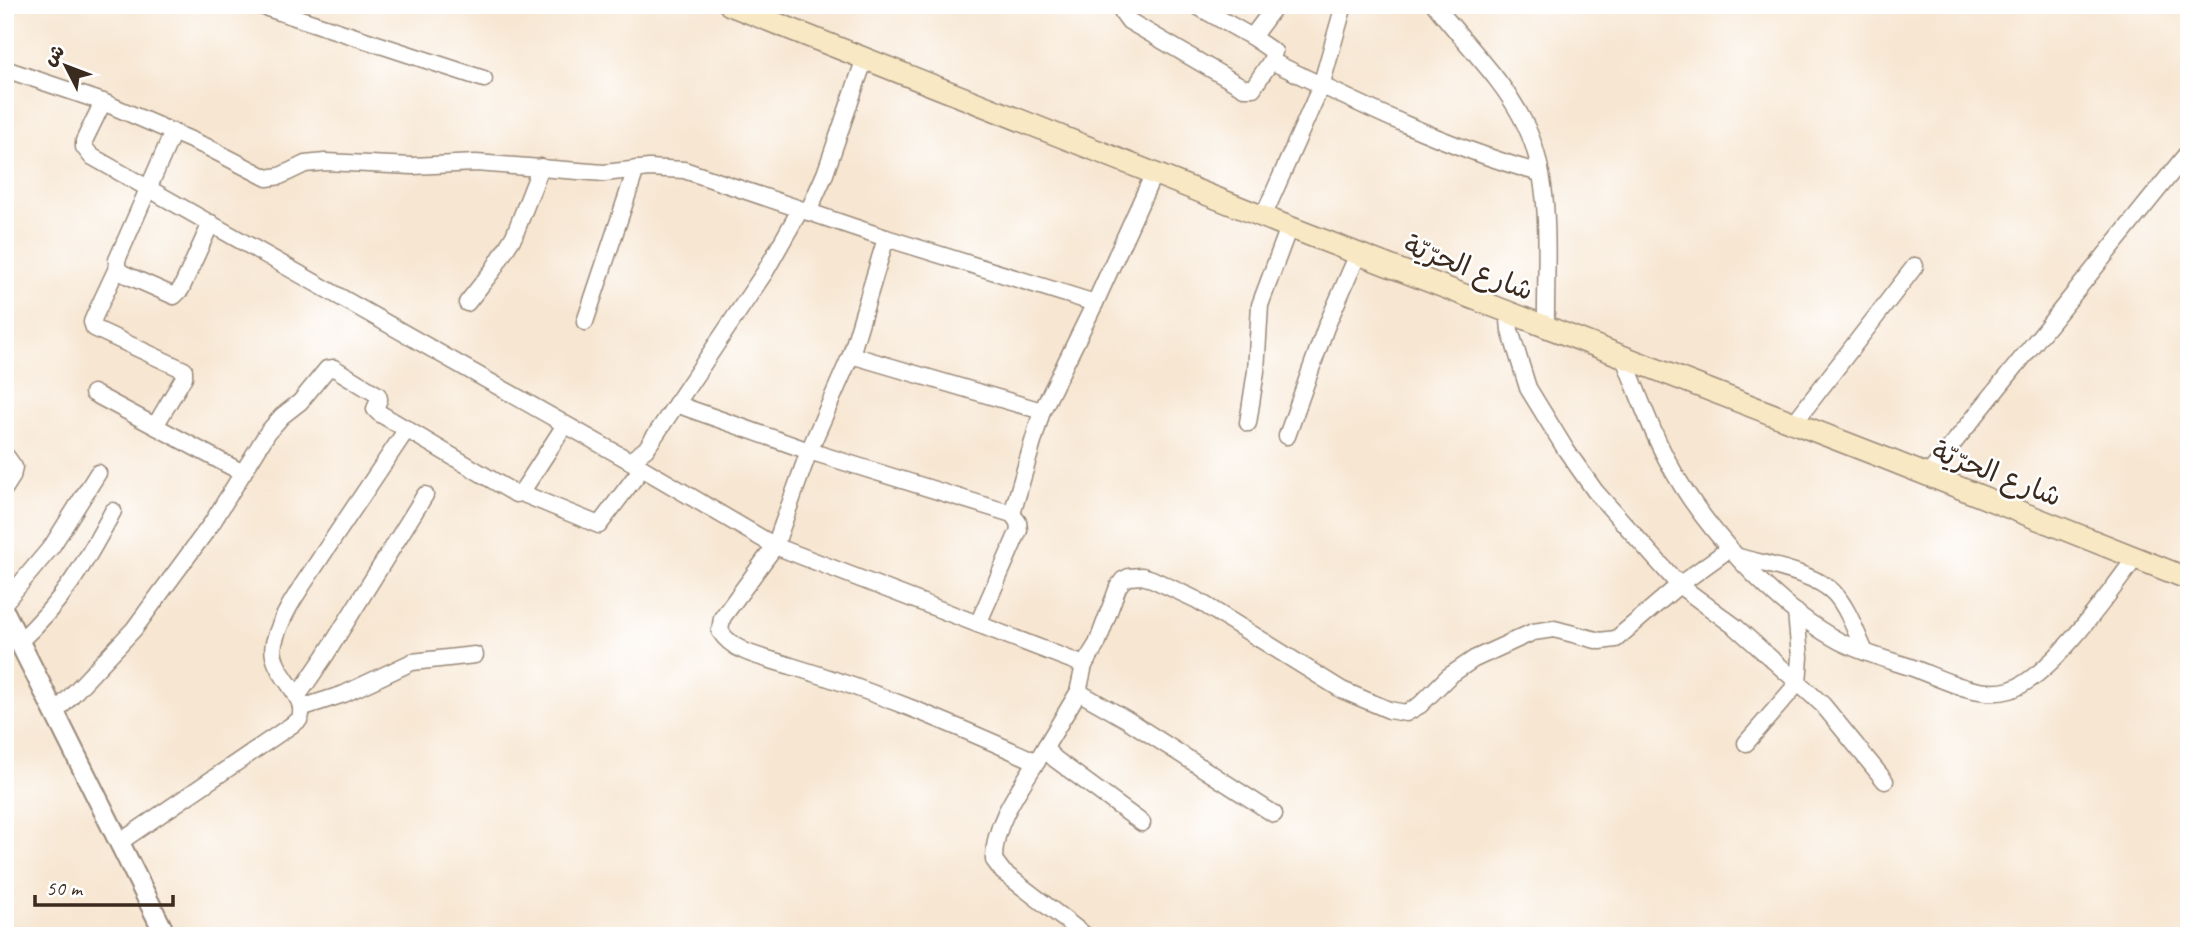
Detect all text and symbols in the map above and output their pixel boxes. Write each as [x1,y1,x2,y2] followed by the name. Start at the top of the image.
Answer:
[32,32,102,102] north arrow
[38,39,70,71] text: ش
[1399,227,1538,310] street label: شارع الحرّيّة
[1927,433,2066,516] street label: شارع الحرّيّة
[35,864,173,908] scale bar
[46,875,84,901] text: 50 m

